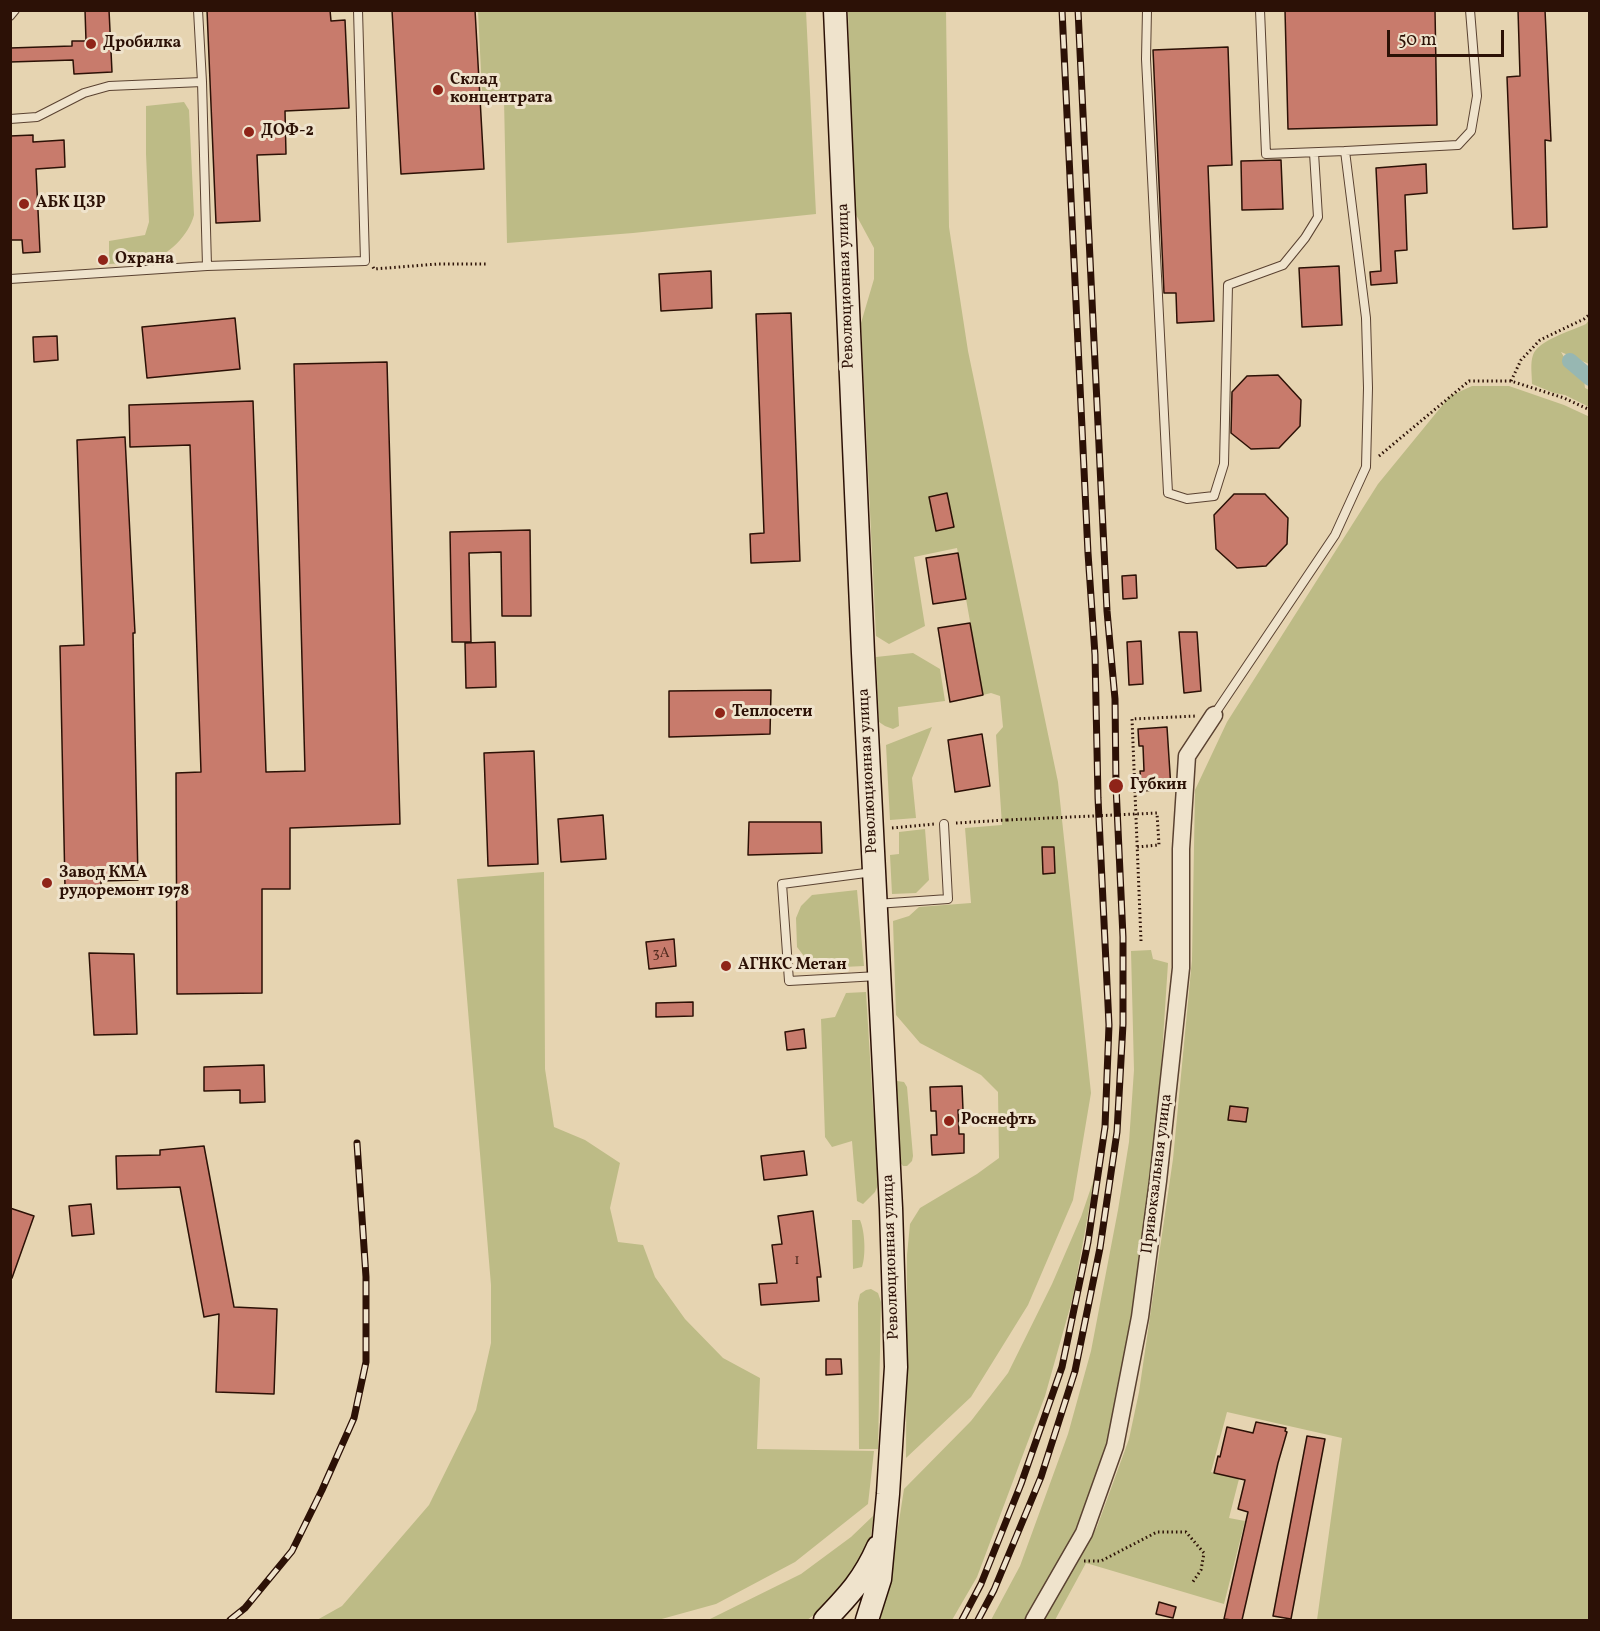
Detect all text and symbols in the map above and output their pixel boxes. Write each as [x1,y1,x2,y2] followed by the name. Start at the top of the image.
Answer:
[1390,18,1507,56] scale bar
[1398,28,1437,53] text: 50 m
[103,34,181,54] place label: Дробилка
[84,37,98,51] marker: Дробилка
[450,71,553,109] place label: Склад концентрата
[431,83,445,97] marker: Склад концентрата
[261,122,314,142] place label: ДОФ-2
[242,125,256,139] marker: ДОФ-2
[36,194,106,214] place label: АБК ЦЗР
[17,197,31,211] marker: АБК ЦЗР
[835,203,859,369] street label: Революционная улица
[115,250,174,270] place label: Охрана
[96,253,110,267] marker: Охрана
[855,688,883,854] street label: Революционная улица
[732,703,813,723] place label: Теплосети
[713,706,727,720] marker: Теплосети
[1130,776,1187,796] place label: Губкин
[1107,777,1125,795] marker: Губкин
[59,864,189,902] place label: Завод КМА рудоремонт 1978
[40,876,54,890] marker: Завод КМА рудоремонт 1978
[652,946,670,962] house number: 3А
[738,956,847,976] place label: АГНКС Метан
[719,959,733,973] marker: АГНКС Метан
[1139,1093,1177,1255] street label: Привокзальная улица
[961,1111,1036,1131] place label: Роснефть
[942,1114,956,1128] marker: Роснефть
[880,1174,904,1340] street label: Революционная улица
[794,1253,800,1269] house number: 1

